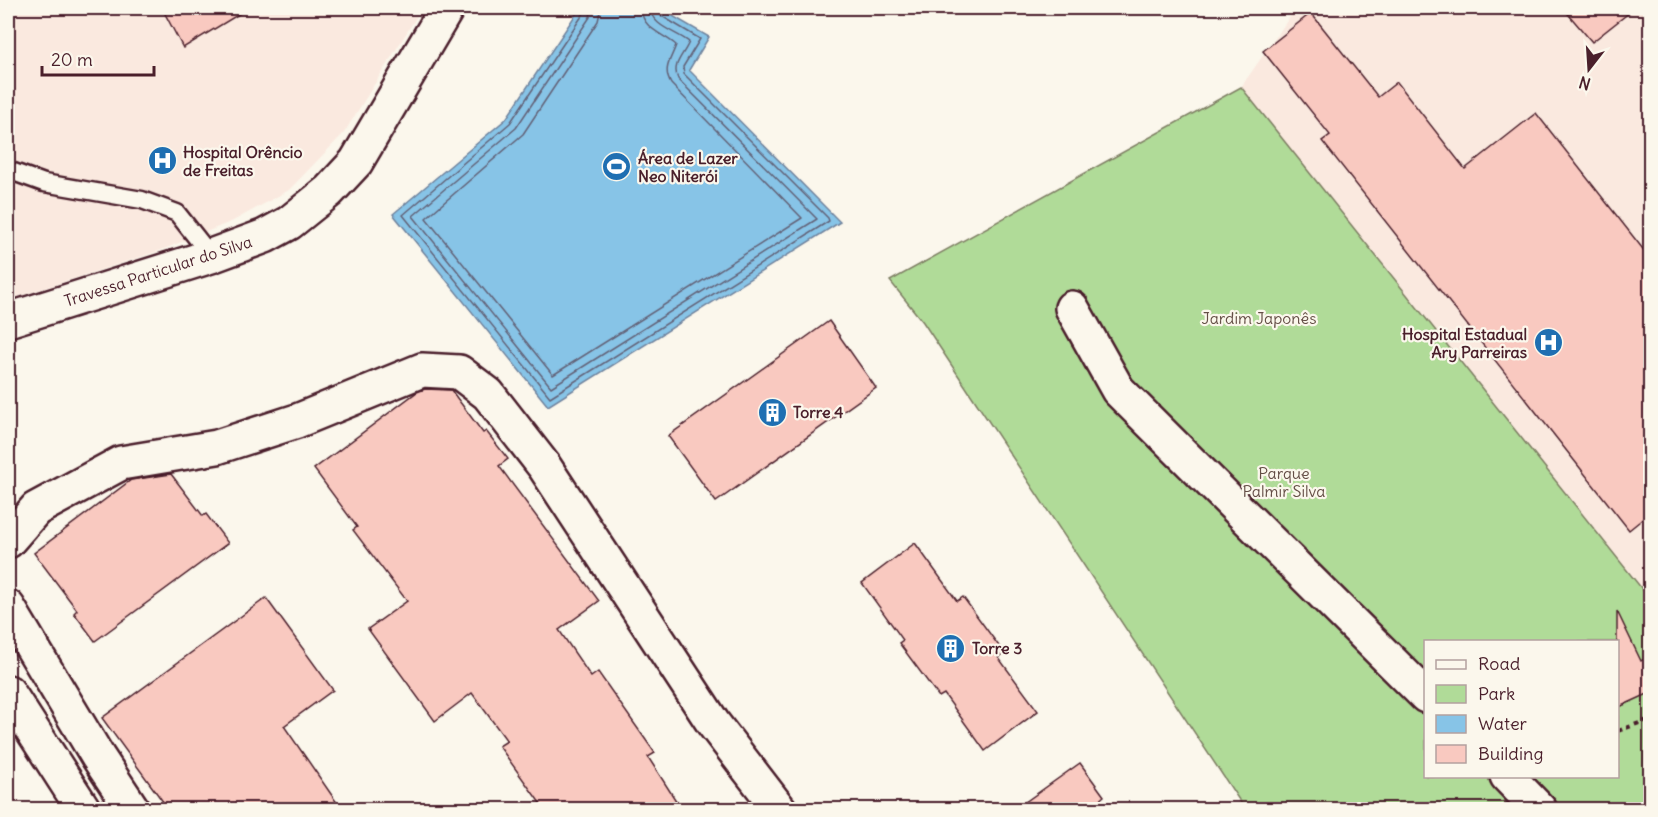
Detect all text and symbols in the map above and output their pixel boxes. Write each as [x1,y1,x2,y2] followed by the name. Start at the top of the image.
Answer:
[42,39,154,77] scale bar
[1559,39,1619,99] north arrow
[51,48,93,71] text: 20 m
[1576,72,1593,95] text: N
[183,142,302,180] place label: Hospital Orêncio de Freitas
[146,145,178,177] hospital icon: Hospital Orêncio de Freitas
[638,148,738,186] place label: Área de Lazer Neo Niterói
[601,151,633,183] sports icon: Área de Lazer Neo Niterói
[62,231,254,311] street label: Travessa Particular do Silva
[1202,308,1316,328] park label: Jardim Japonês
[1402,324,1527,363] place label: Hospital Estadual Ary Parreiras
[1532,327,1564,359] hospital icon: Hospital Estadual Ary Parreiras
[756,396,788,428] building icon: Torre 4
[793,402,844,422] place label: Torre 4
[1243,463,1325,501] park label: Parque Palmir Silva
[935,632,967,664] building icon: Torre 3
[972,638,1022,658] place label: Torre 3
[1424,640,1619,778] legend
[1478,652,1521,675] text: Road
[1478,682,1515,705] text: Park
[1478,712,1528,735] text: Water
[1478,742,1543,765] text: Building

